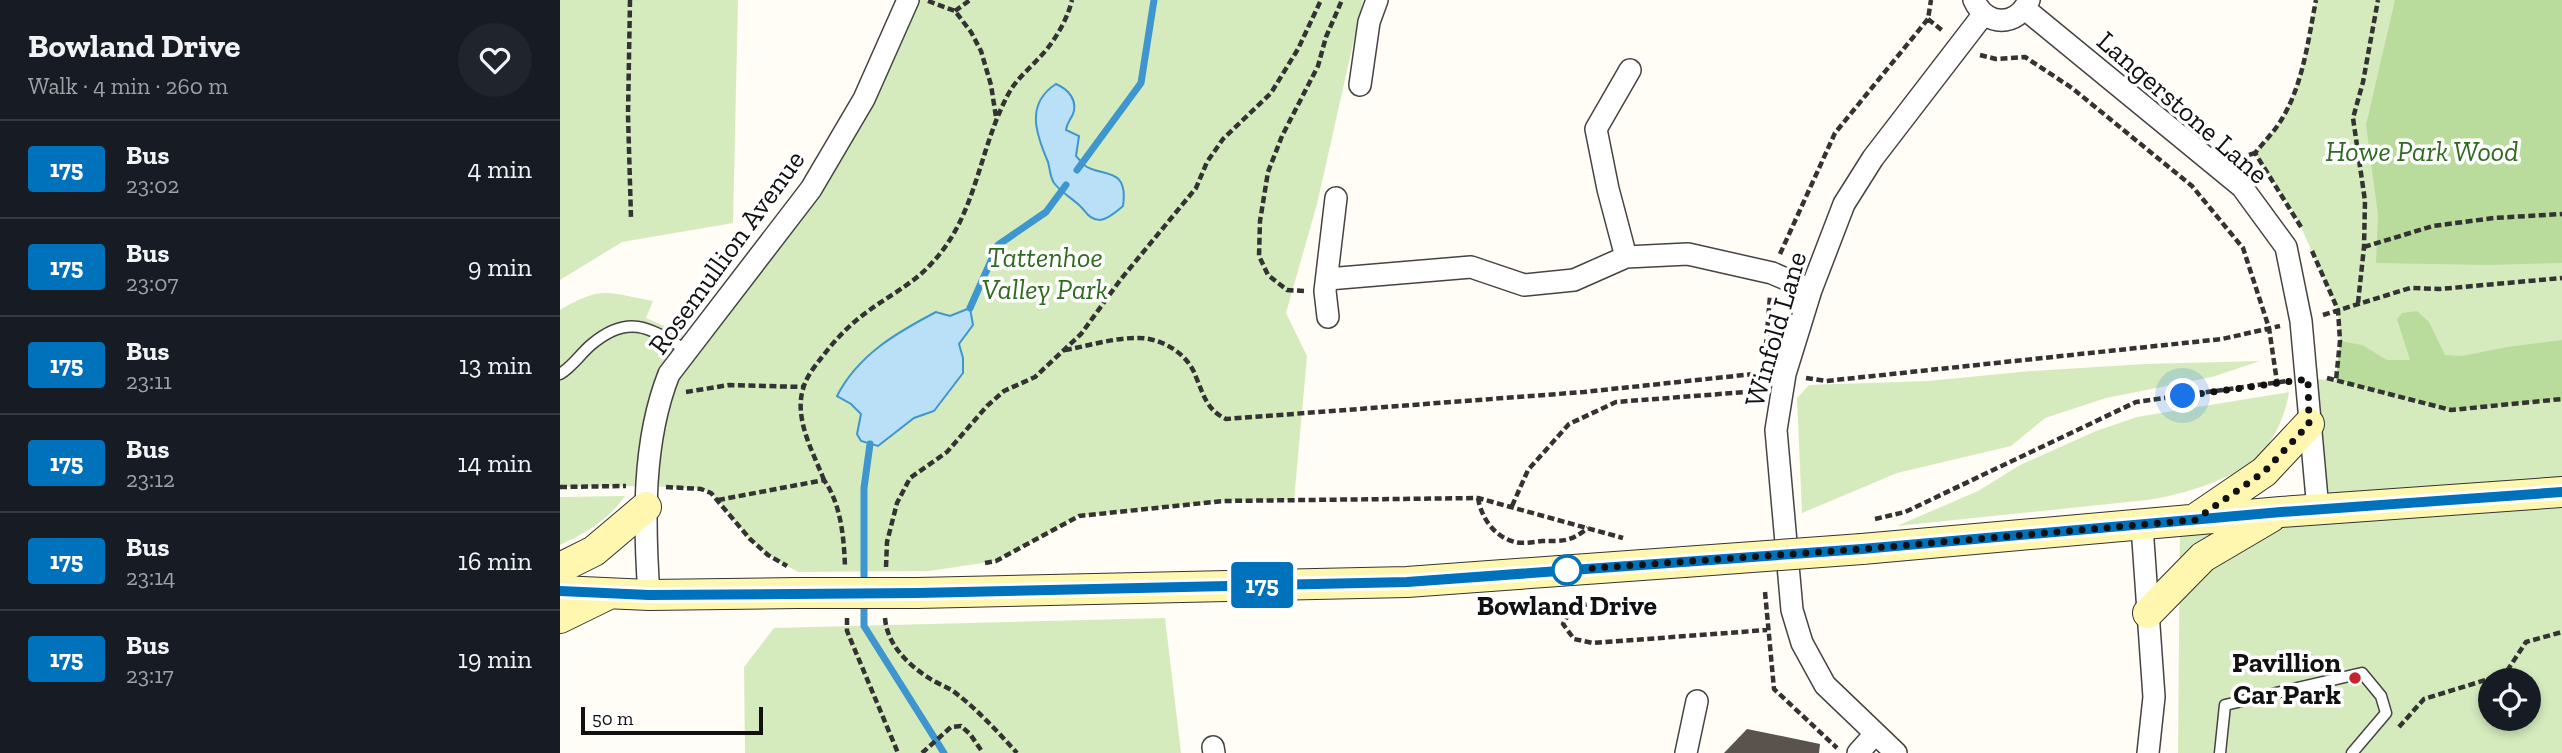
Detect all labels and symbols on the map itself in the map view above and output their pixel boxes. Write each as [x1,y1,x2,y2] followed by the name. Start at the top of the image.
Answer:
[2090,24,2275,191] street label: Langerstone Lane
[2325,135,2519,168] park label: Howe Park Wood
[641,144,811,361] street label: Rosemullion Avenue
[982,241,1108,306] park label: Tattenhoe Valley Park
[1738,248,1813,411] street label: Winfold Lane
[2165,378,2200,413] your location
[1552,555,1582,585] marker: Bowland Drive
[1222,562,1302,608] line badge: 175
[1477,589,1657,622] place label: Bowland Drive
[2232,646,2342,711] place label: Pavillion Car Park
[2347,670,2363,686] marker: Pavillion Car Park
[581,704,763,736] scale bar

